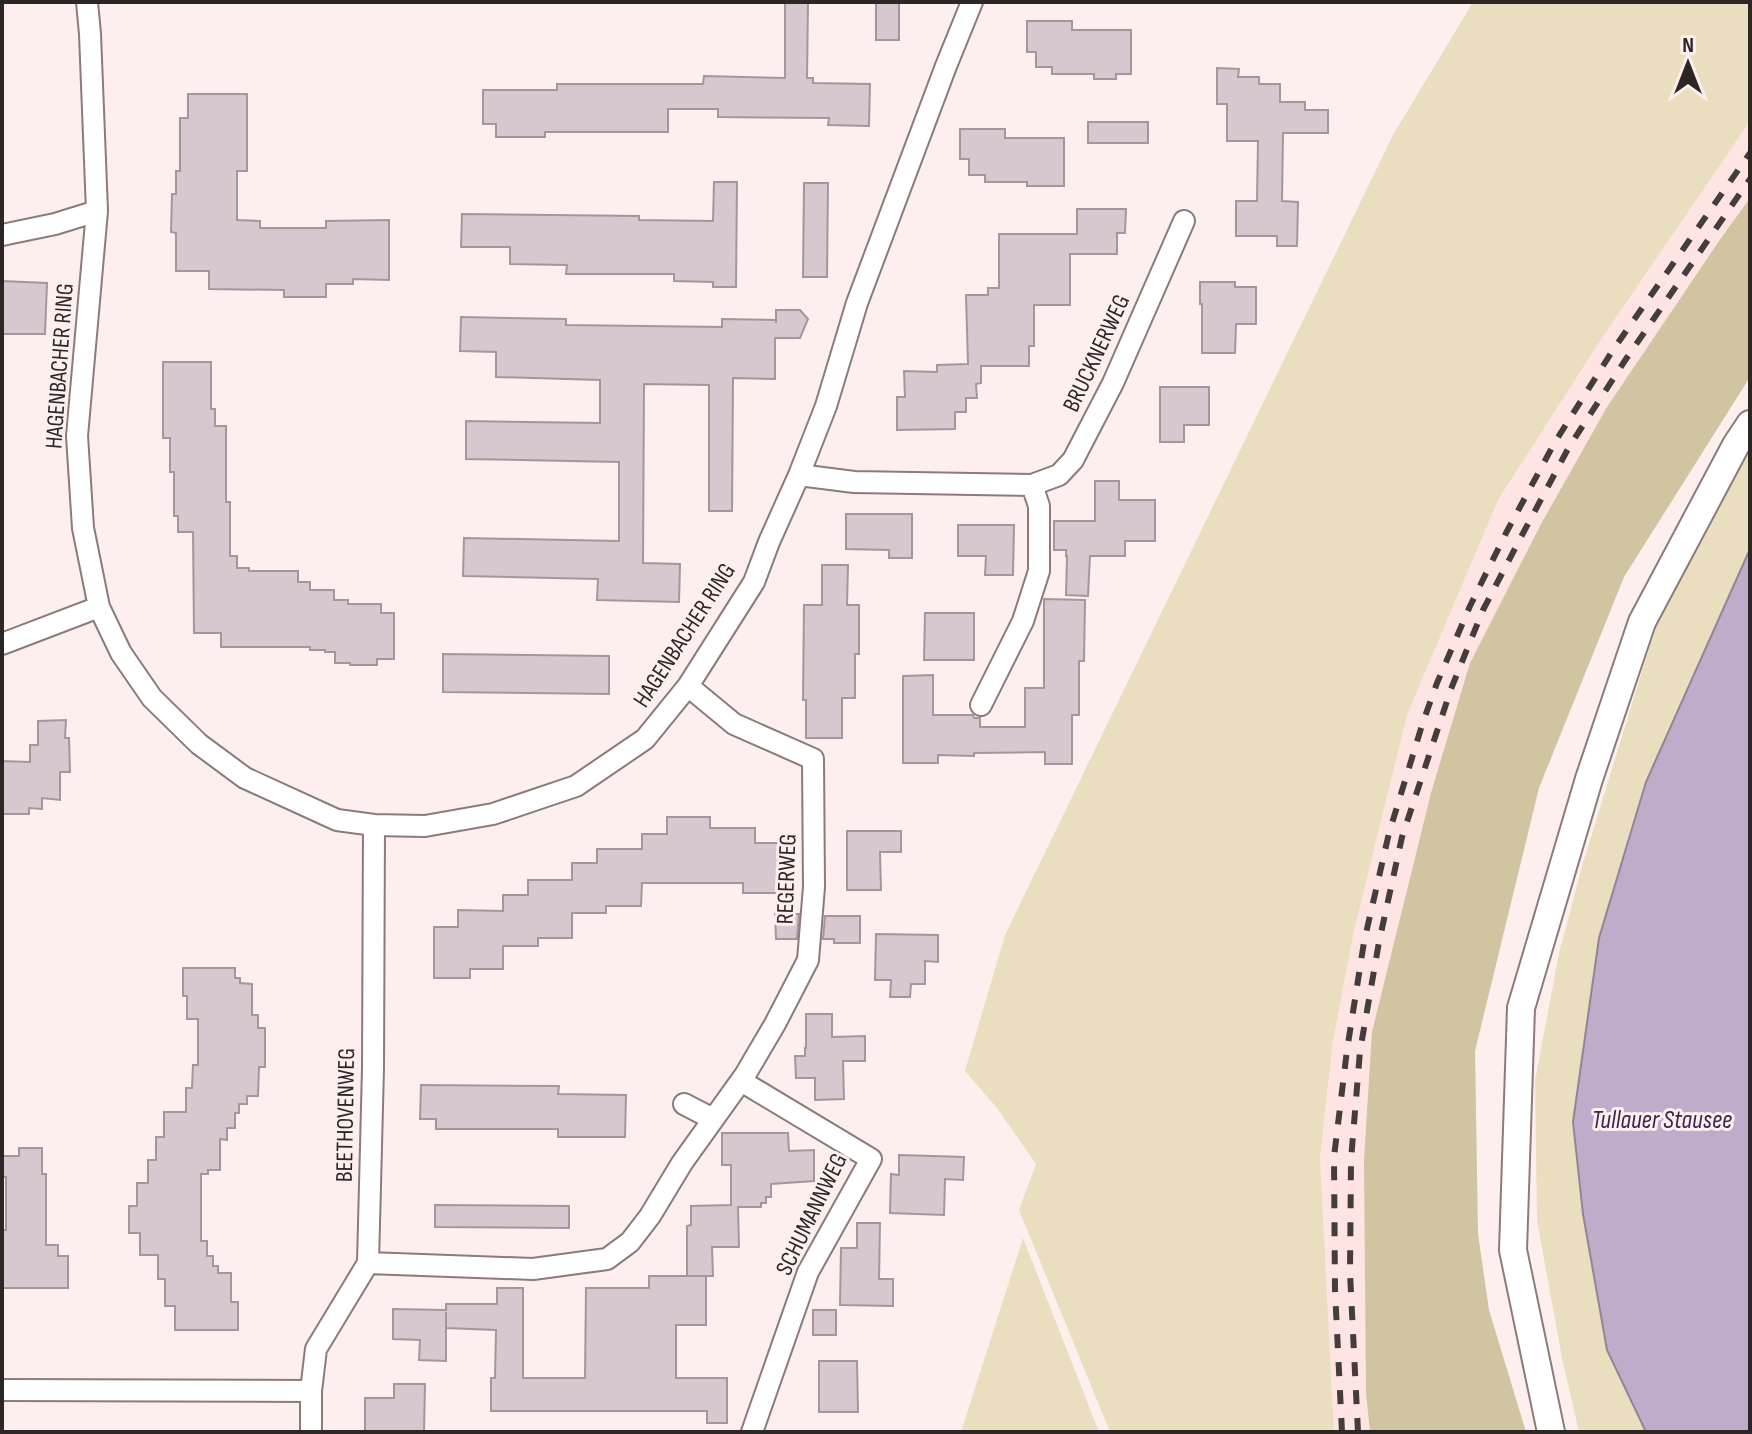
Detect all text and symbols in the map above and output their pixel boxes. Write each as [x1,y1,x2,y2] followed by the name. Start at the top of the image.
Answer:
[1648,24,1728,104] north arrow
[1682,32,1694,59] text: N
[39,282,80,450] street label: HAGENBACHER RING
[1057,290,1136,417] street label: BRUCKNERWEG
[627,558,742,713] street label: HAGENBACHER RING
[770,833,803,925] street label: REGERWEG
[330,1048,361,1182] street label: BEETHOVENWEG
[1592,1105,1732,1136] water label: Tullauer Stausee
[769,1148,853,1280] street label: SCHUMANNWEG

